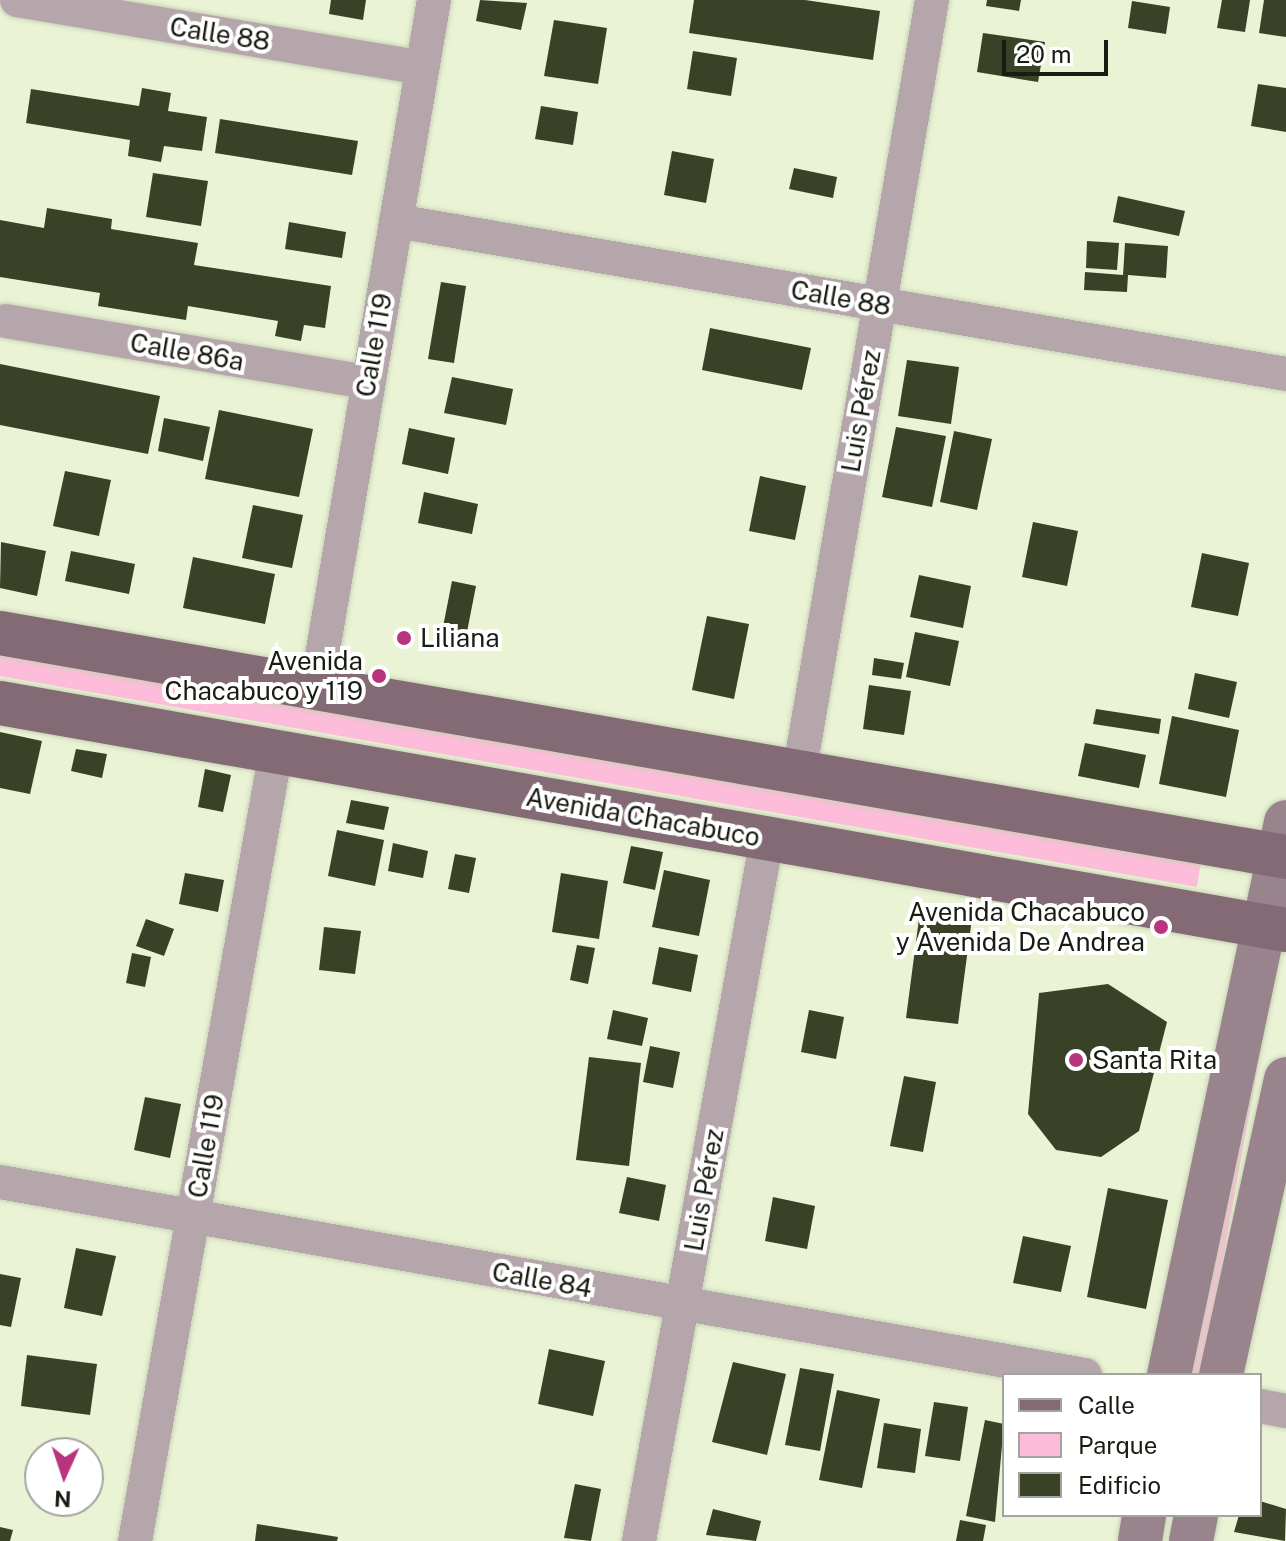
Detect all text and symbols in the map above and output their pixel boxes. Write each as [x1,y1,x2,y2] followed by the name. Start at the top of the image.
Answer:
[168,11,272,57] street label: Calle 88
[1006,24,1112,74] scale bar
[1016,40,1072,68] text: 20 m
[788,274,894,322] street label: Calle 88
[349,290,399,400] street label: Calle 119
[128,327,246,377] street label: Calle 86a
[835,347,887,475] street label: Luis Pérez
[420,622,500,654] place label: Liliana
[395,629,413,647] marker: Liliana
[164,645,363,706] place label: Avenida Chacabuco y 119
[370,667,388,685] marker: Avenida Chacabuco y 119
[524,781,762,853] street label: Avenida Chacabuco
[896,896,1145,958] place label: Avenida Chacabuco y Avenida De Andrea
[1152,918,1170,936] marker: Avenida Chacabuco y Avenida De Andrea
[1092,1044,1217,1076] place label: Santa Rita
[1067,1051,1085,1069] marker: Santa Rita
[181,1091,231,1201] street label: Calle 119
[678,1126,730,1254] street label: Luis Pérez
[490,1256,594,1304] street label: Calle 84
[1002,1373,1262,1517] legend
[1078,1391,1135,1419] text: Calle
[1078,1431,1157,1459] text: Parque
[24,1437,104,1517] north arrow
[1078,1471,1161,1499] text: Edificio
[54,1486,72,1512] text: N

